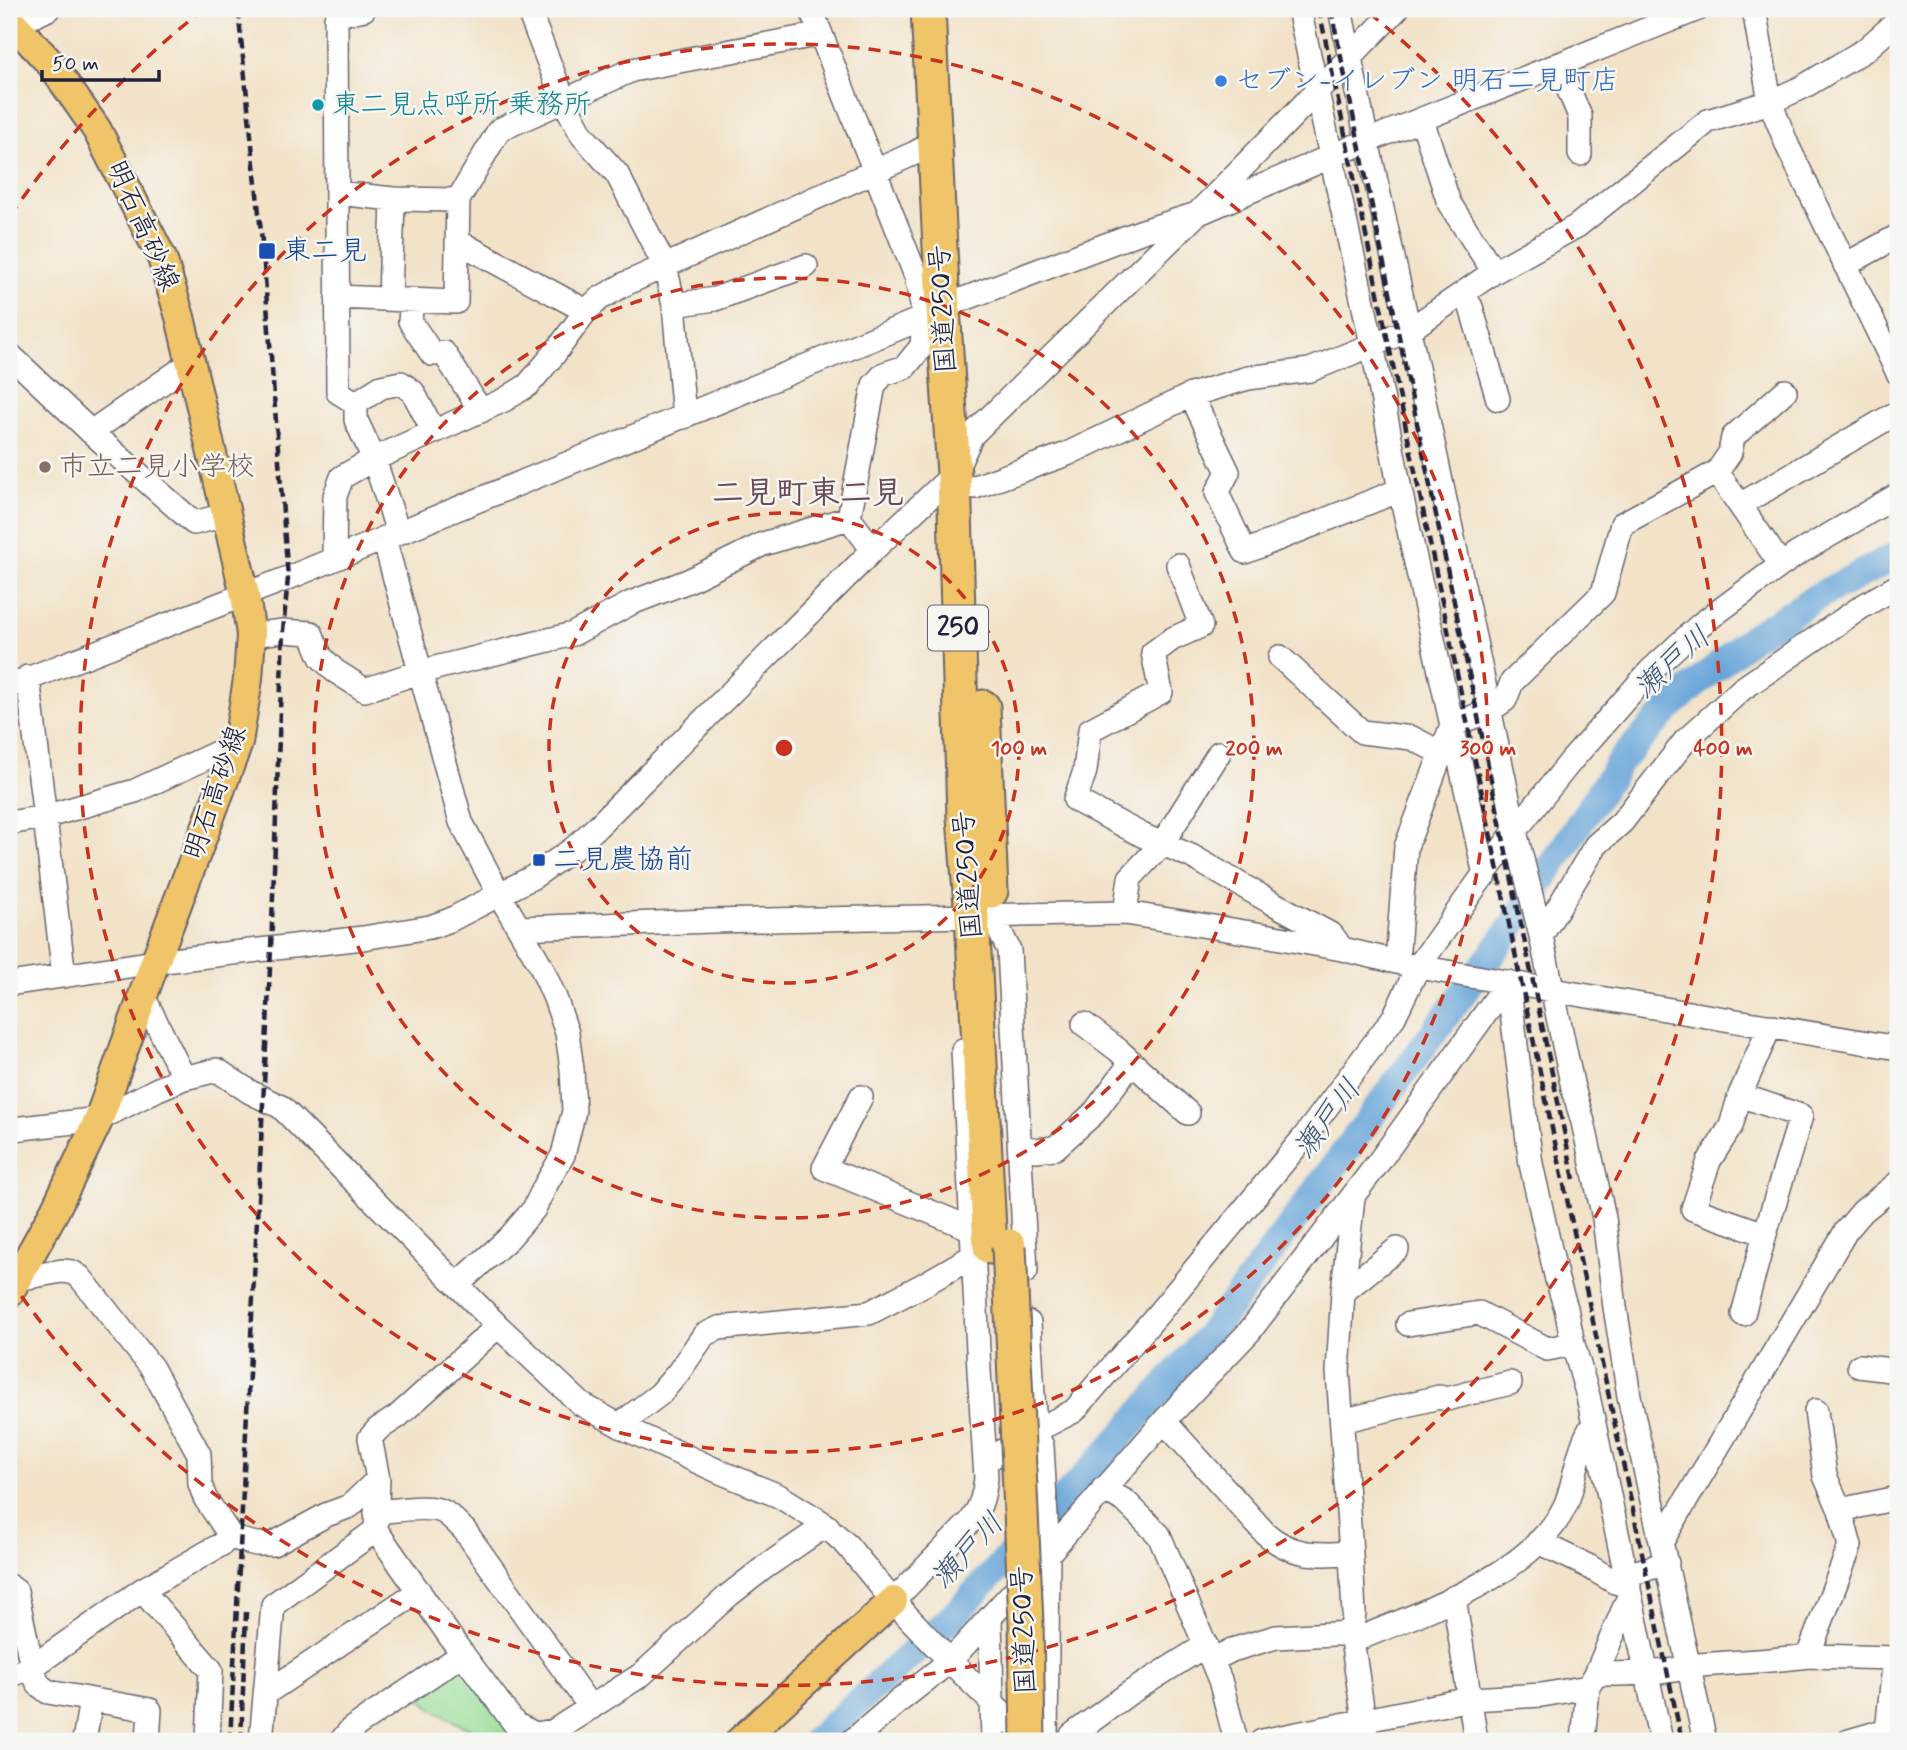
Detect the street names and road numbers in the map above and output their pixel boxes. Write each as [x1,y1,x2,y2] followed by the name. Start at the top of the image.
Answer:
[97,155,187,297] street label: 明石高砂線
[922,243,966,375] street label: 国道250号
[928,606,988,650] road number: 250
[176,721,256,865] street label: 明石高砂線
[946,809,992,941] street label: 国道250号
[1004,1565,1046,1695] street label: 国道250号

